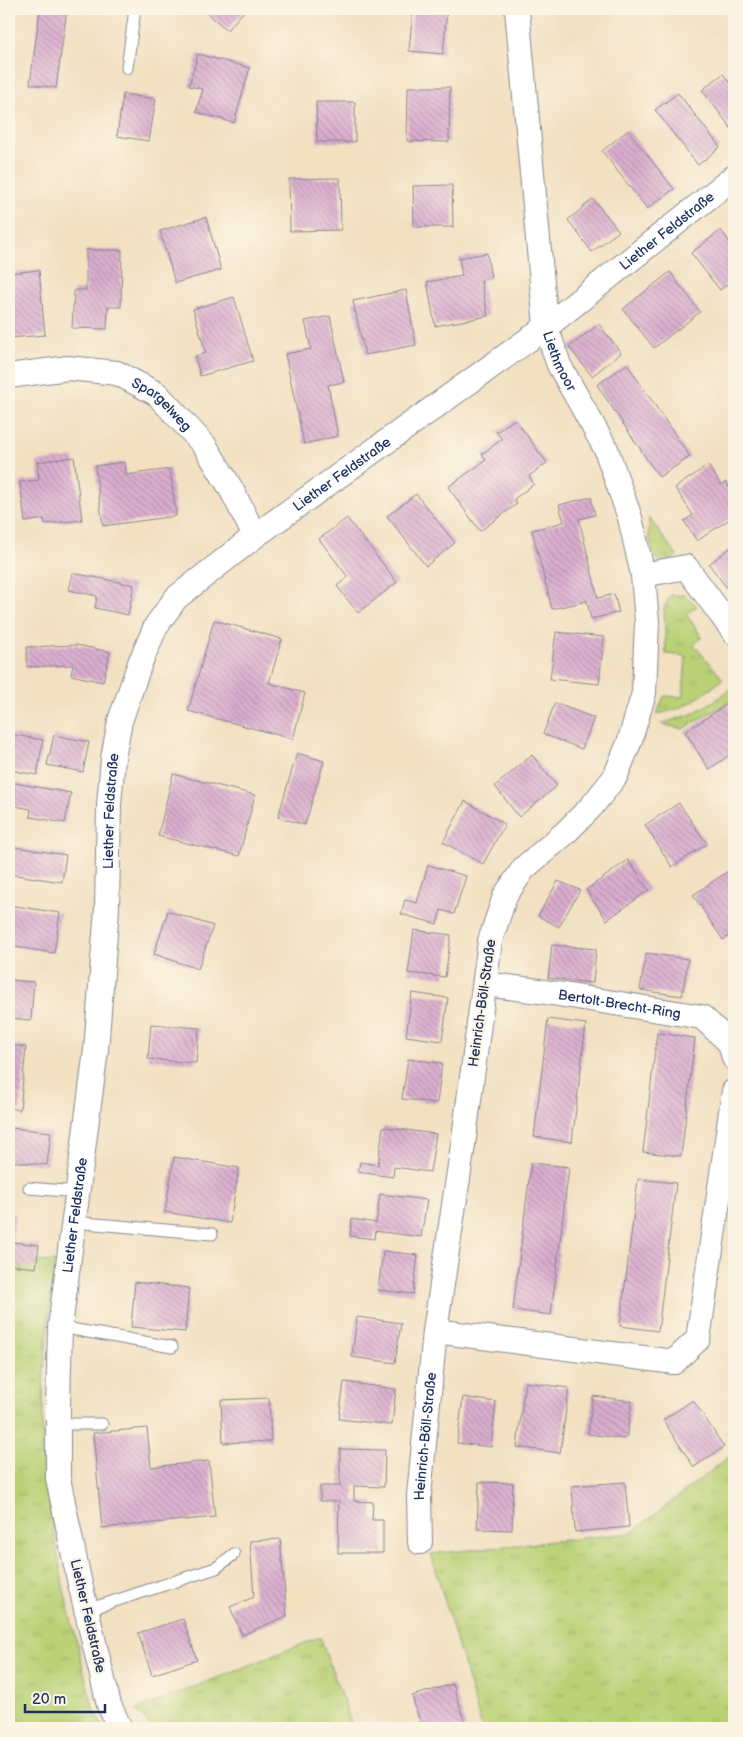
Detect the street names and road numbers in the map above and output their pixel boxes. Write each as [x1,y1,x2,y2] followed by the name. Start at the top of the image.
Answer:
[616,188,717,274] street label: Liether Feldstraße
[539,329,581,395] street label: Liethmoor
[129,374,195,435] street label: Spargelweg
[289,433,394,515] street label: Liether Feldstraße
[99,752,122,869] street label: Liether Feldstraße
[465,938,499,1068] street label: Heinrich-Böll-Straße
[557,986,682,1022] street label: Bertolt-Brecht-Ring
[59,1156,90,1274] street label: Liether Feldstraße
[410,1371,439,1501] street label: Heinrich-Böll-Straße
[67,1558,109,1674] street label: Liether Feldstraße

